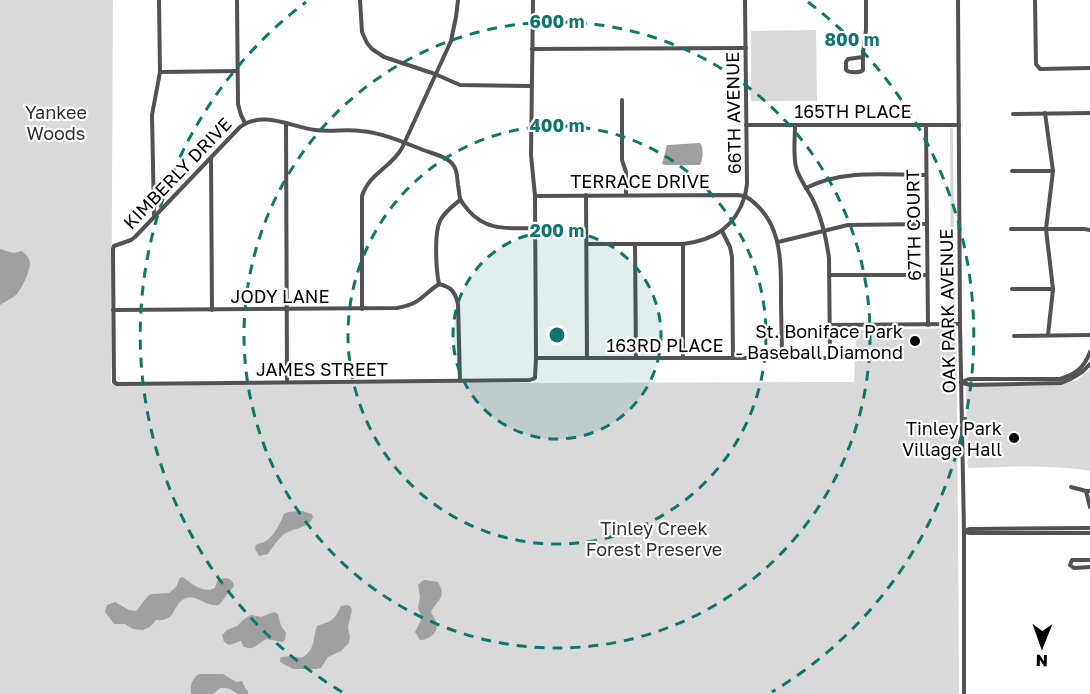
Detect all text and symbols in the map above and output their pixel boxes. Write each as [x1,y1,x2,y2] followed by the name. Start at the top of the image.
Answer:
[529,10,585,32] text: 600 m
[824,28,880,50] text: 800 m
[721,52,745,174] street label: 66TH AVENUE
[795,100,911,122] street label: 165TH PLACE
[25,101,87,144] park label: Yankee Woods
[118,113,236,233] street label: KIMBERLY DRIVE
[530,114,584,136] text: 400 m
[901,169,925,281] street label: 67TH COURT
[570,170,710,192] street label: TERRACE DRIVE
[530,219,584,241] text: 200 m
[935,228,959,394] street label: OAK PARK AVENUE
[231,285,329,307] street label: JODY LANE
[736,320,903,363] place label: St. Boniface Park - Baseball Diamond
[547,325,567,345] centre of rings
[607,334,724,356] street label: 163RD PLACE
[908,334,922,348] marker: St. Boniface Park - Baseball Diamond
[256,358,388,380] street label: JAMES STREET
[902,417,1002,460] place label: Tinley Park Village Hall
[1007,431,1021,445] marker: Tinley Park Village Hall
[586,517,722,560] park label: Tinley Creek Forest Preserve
[1012,616,1072,676] north arrow
[1035,651,1048,671] text: N

